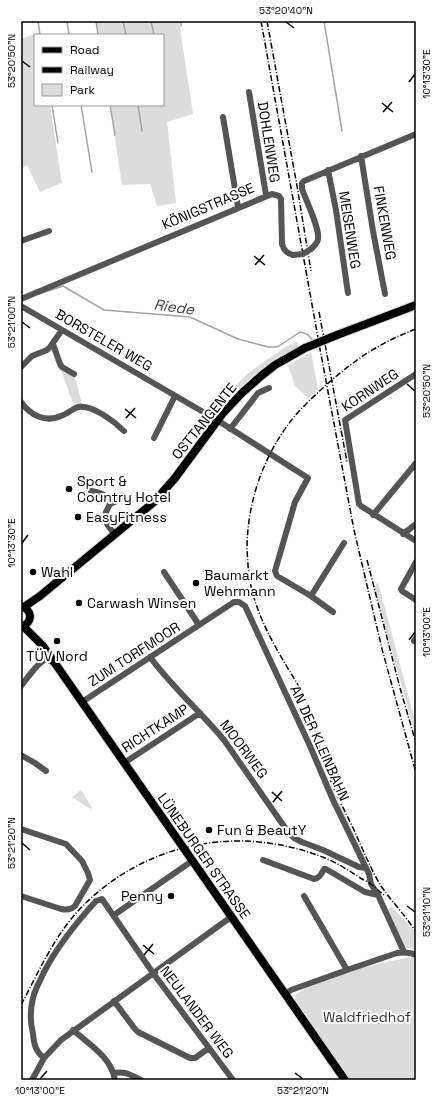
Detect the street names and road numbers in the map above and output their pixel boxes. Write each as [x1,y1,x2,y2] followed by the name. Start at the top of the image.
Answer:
[254,100,284,184] street label: DOHLENWEG
[159,178,257,234] street label: KÖNIGSTRASSE
[370,184,400,262] street label: FINKENWEG
[335,190,365,270] street label: MEISENWEG
[52,305,156,375] street label: BORSTELER WEG
[338,364,402,416] street label: KORNWEG
[168,379,241,463] street label: OSTTANGENTE
[85,618,183,690] street label: ZUM TORFMOOR
[286,682,354,804] street label: AN DER KLEINBAHN
[118,700,192,756] street label: RICHTKAMP
[216,716,272,782] street label: MOORWEG
[154,789,254,923] street label: LÜNEBURGER STRASSE
[156,962,238,1062] street label: NEULANDER WEG

